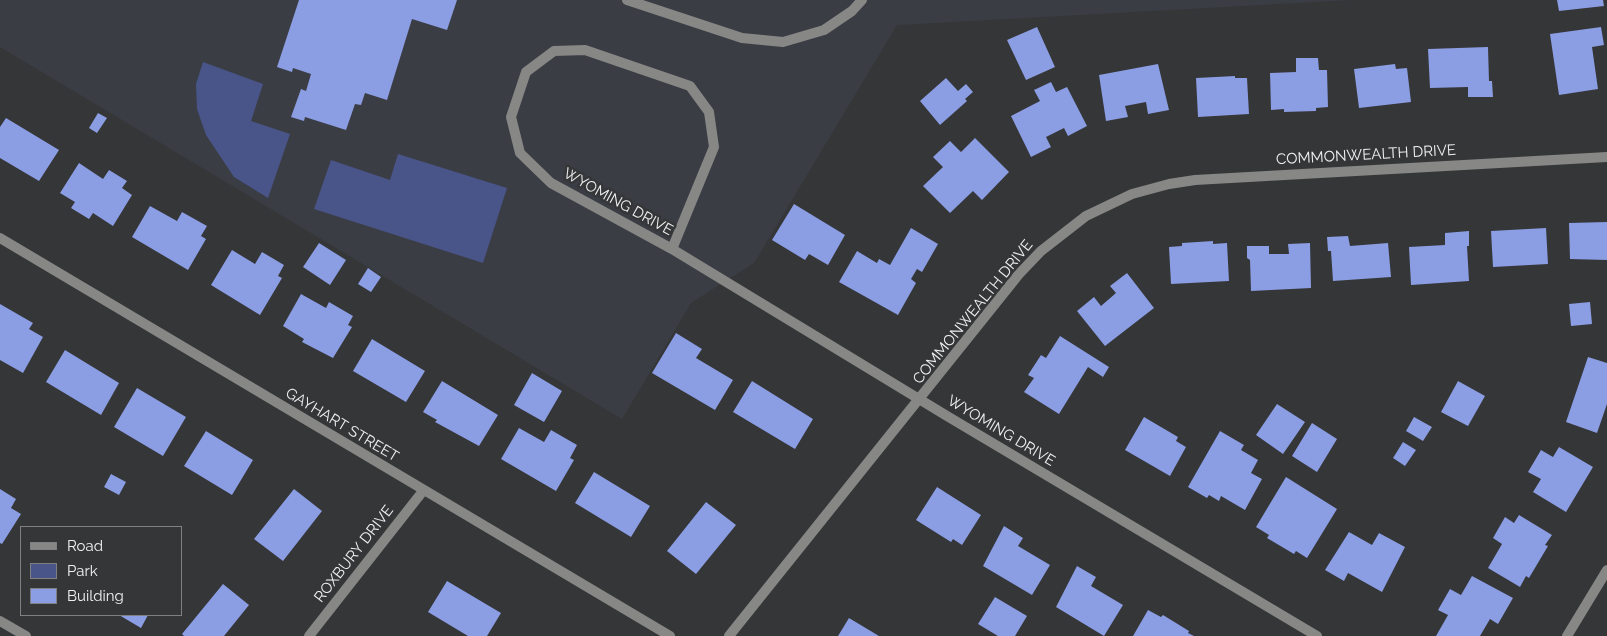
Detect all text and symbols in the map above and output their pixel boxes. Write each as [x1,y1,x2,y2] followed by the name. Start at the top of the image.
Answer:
[1276,141,1456,169] street label: COMMONWEALTH DRIVE
[560,164,676,240] street label: WYOMING DRIVE
[909,236,1037,388] street label: COMMONWEALTH DRIVE
[282,384,402,466] street label: GAYHART STREET
[944,392,1058,470] street label: WYOMING DRIVE
[311,502,397,606] street label: ROXBURY DRIVE
[20,526,182,616] legend
[67,537,103,555] text: Road
[67,562,98,580] text: Park
[67,587,124,605] text: Building

